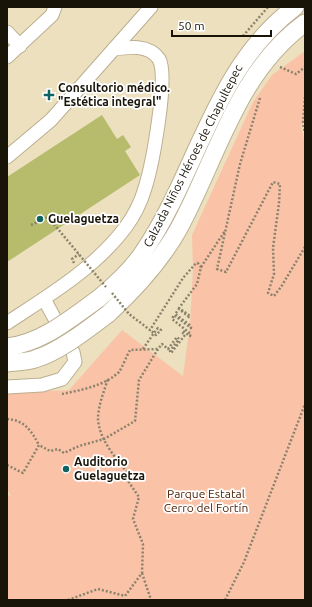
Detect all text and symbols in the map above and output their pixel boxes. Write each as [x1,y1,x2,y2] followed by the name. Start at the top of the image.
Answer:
[172,12,271,38] scale bar
[178,19,205,32] text: 50 m
[141,62,245,249] street label: Calzada Niños Héroes de Chapultepec
[58,81,170,108] place label: Consultorio médico. "Estética integral"
[43,89,55,101] marker: Consultorio médico. "Estética integral"
[48,212,119,225] place label: Guelaguetza
[35,214,45,224] marker: Guelaguetza
[74,455,145,482] place label: Auditorio Guelaguetza
[61,464,71,474] marker: Auditorio Guelaguetza
[164,487,248,514] park label: Parque Estatal Cerro del Fortín

